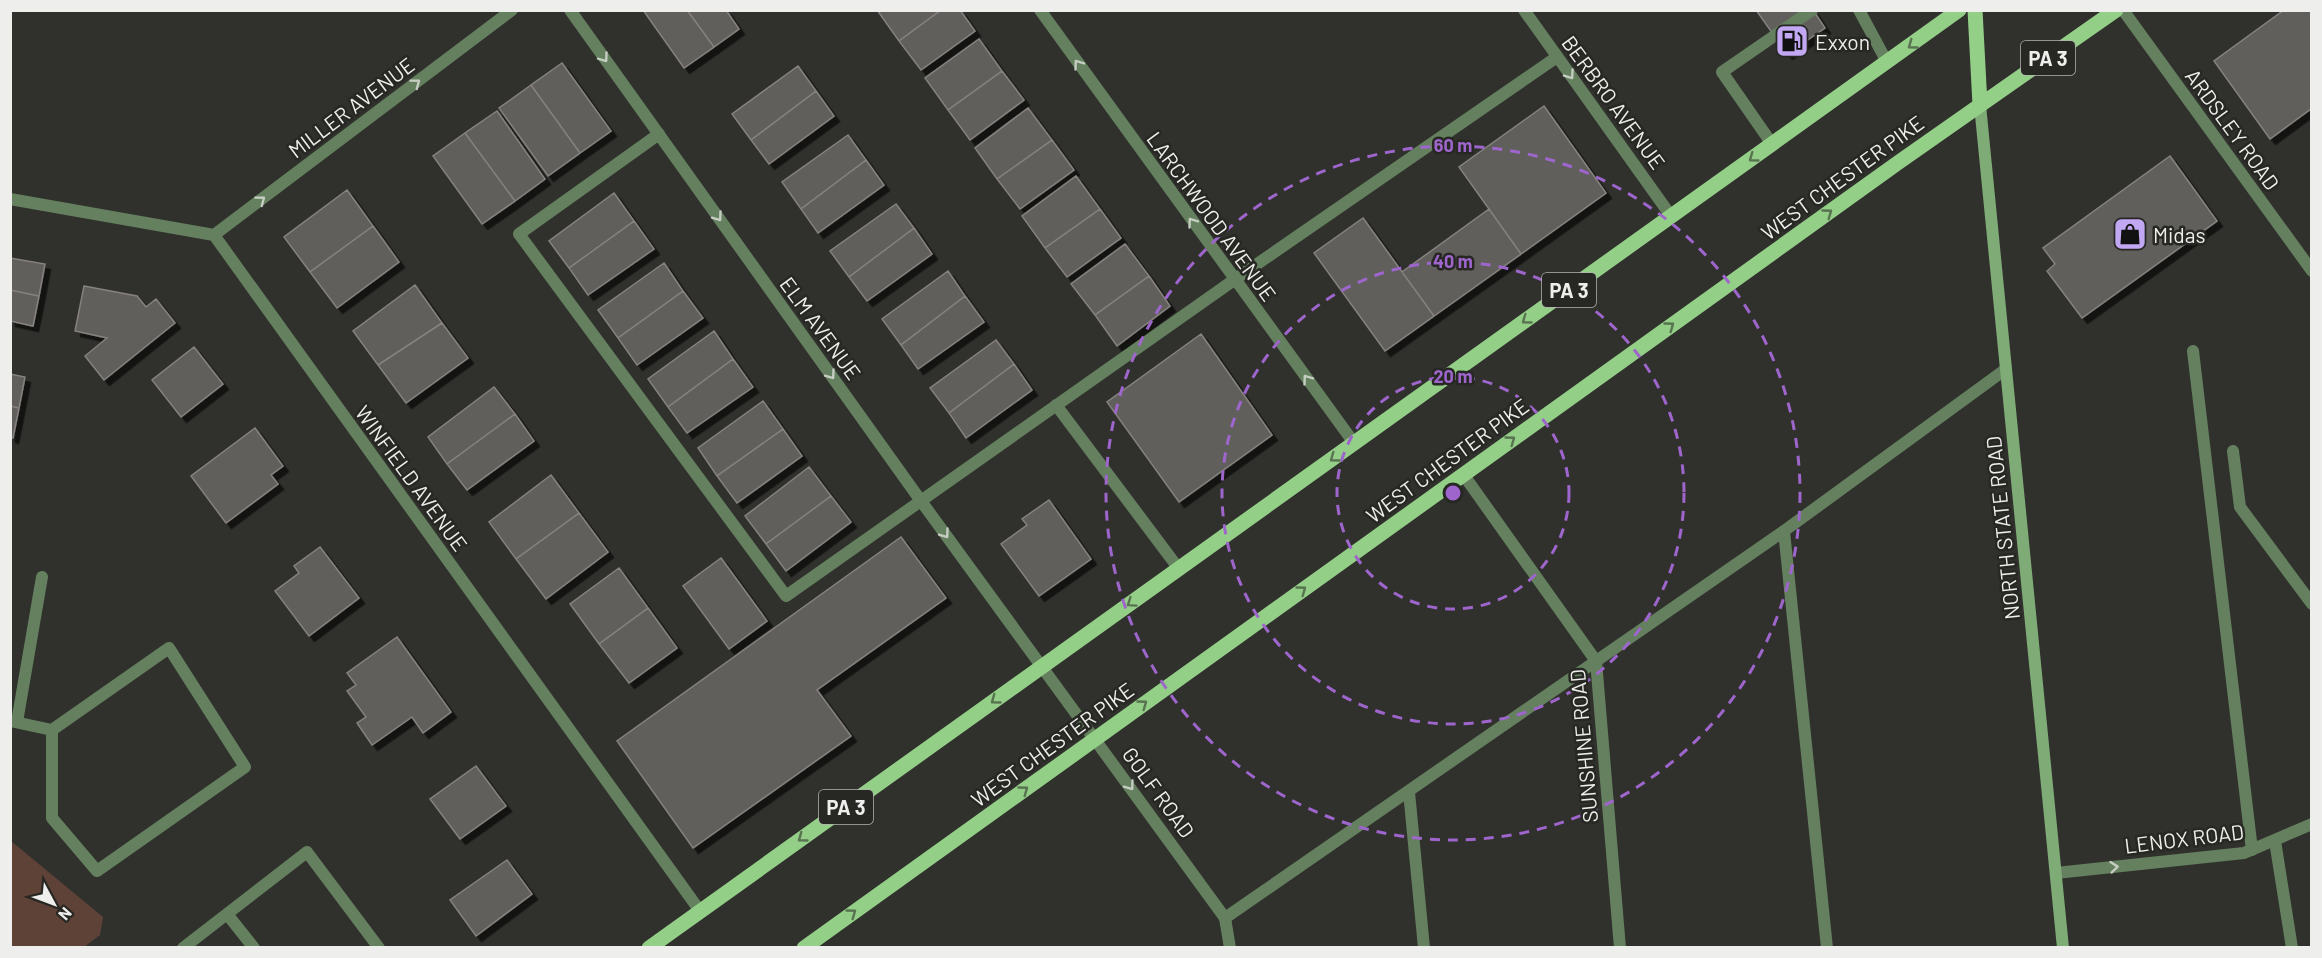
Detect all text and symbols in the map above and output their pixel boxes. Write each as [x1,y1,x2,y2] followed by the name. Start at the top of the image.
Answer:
[1774,23,1810,59] fuel station icon: Exxon
[1815,29,1870,54] place label: Exxon
[1557,30,1671,174] street label: BERBRO AVENUE
[1907,38,1918,49] one-way arrow
[2021,41,2075,75] road number: PA 3
[283,52,419,162] street label: MILLER AVENUE
[597,52,608,63] one-way arrow
[1074,59,1085,70] one-way arrow
[2181,64,2285,194] street label: ARDSLEY ROAD
[1563,69,1574,80] one-way arrow
[410,79,421,90] one-way arrow
[1756,110,1928,244] street label: WEST CHESTER PIKE
[1142,126,1282,306] street label: LARCHWOOD AVENUE
[1434,134,1472,156] text: 60 m
[1749,151,1760,162] one-way arrow
[254,196,265,207] one-way arrow
[1821,209,1832,220] one-way arrow
[711,210,722,221] one-way arrow
[2112,216,2148,252] shop icon: Midas
[1188,217,1199,228] one-way arrow
[2153,222,2206,247] place label: Midas
[1433,250,1473,272] text: 40 m
[775,272,867,384] street label: ELM AVENUE
[1542,273,1596,307] road number: PA 3
[1522,313,1533,324] one-way arrow
[1663,322,1674,333] one-way arrow
[1434,365,1472,387] text: 20 m
[824,369,835,380] one-way arrow
[1303,375,1314,386] one-way arrow
[1361,393,1533,527] street label: WEST CHESTER PIKE
[351,400,473,556] street label: WINFIELD AVENUE
[1980,435,2024,621] street label: NORTH STATE ROAD
[1504,436,1515,447] one-way arrow
[1329,451,1340,462] one-way arrow
[1443,483,1463,503] centre of rings
[938,527,949,538] one-way arrow
[1295,586,1306,597] one-way arrow
[1126,596,1137,607] one-way arrow
[1564,668,1602,824] street label: SUNSHINE ROAD
[966,677,1138,811] street label: WEST CHESTER PIKE
[990,693,1001,704] one-way arrow
[1137,700,1148,711] one-way arrow
[1118,742,1200,842] street label: GOLF ROAD
[1123,779,1134,790] one-way arrow
[1018,786,1029,797] one-way arrow
[819,790,873,824] road number: PA 3
[2123,818,2245,858] street label: LENOX ROAD
[798,831,809,842] one-way arrow
[2109,861,2118,874] one-way arrow
[24,874,84,934] north arrow
[55,904,76,924] text: N
[845,910,856,921] one-way arrow

